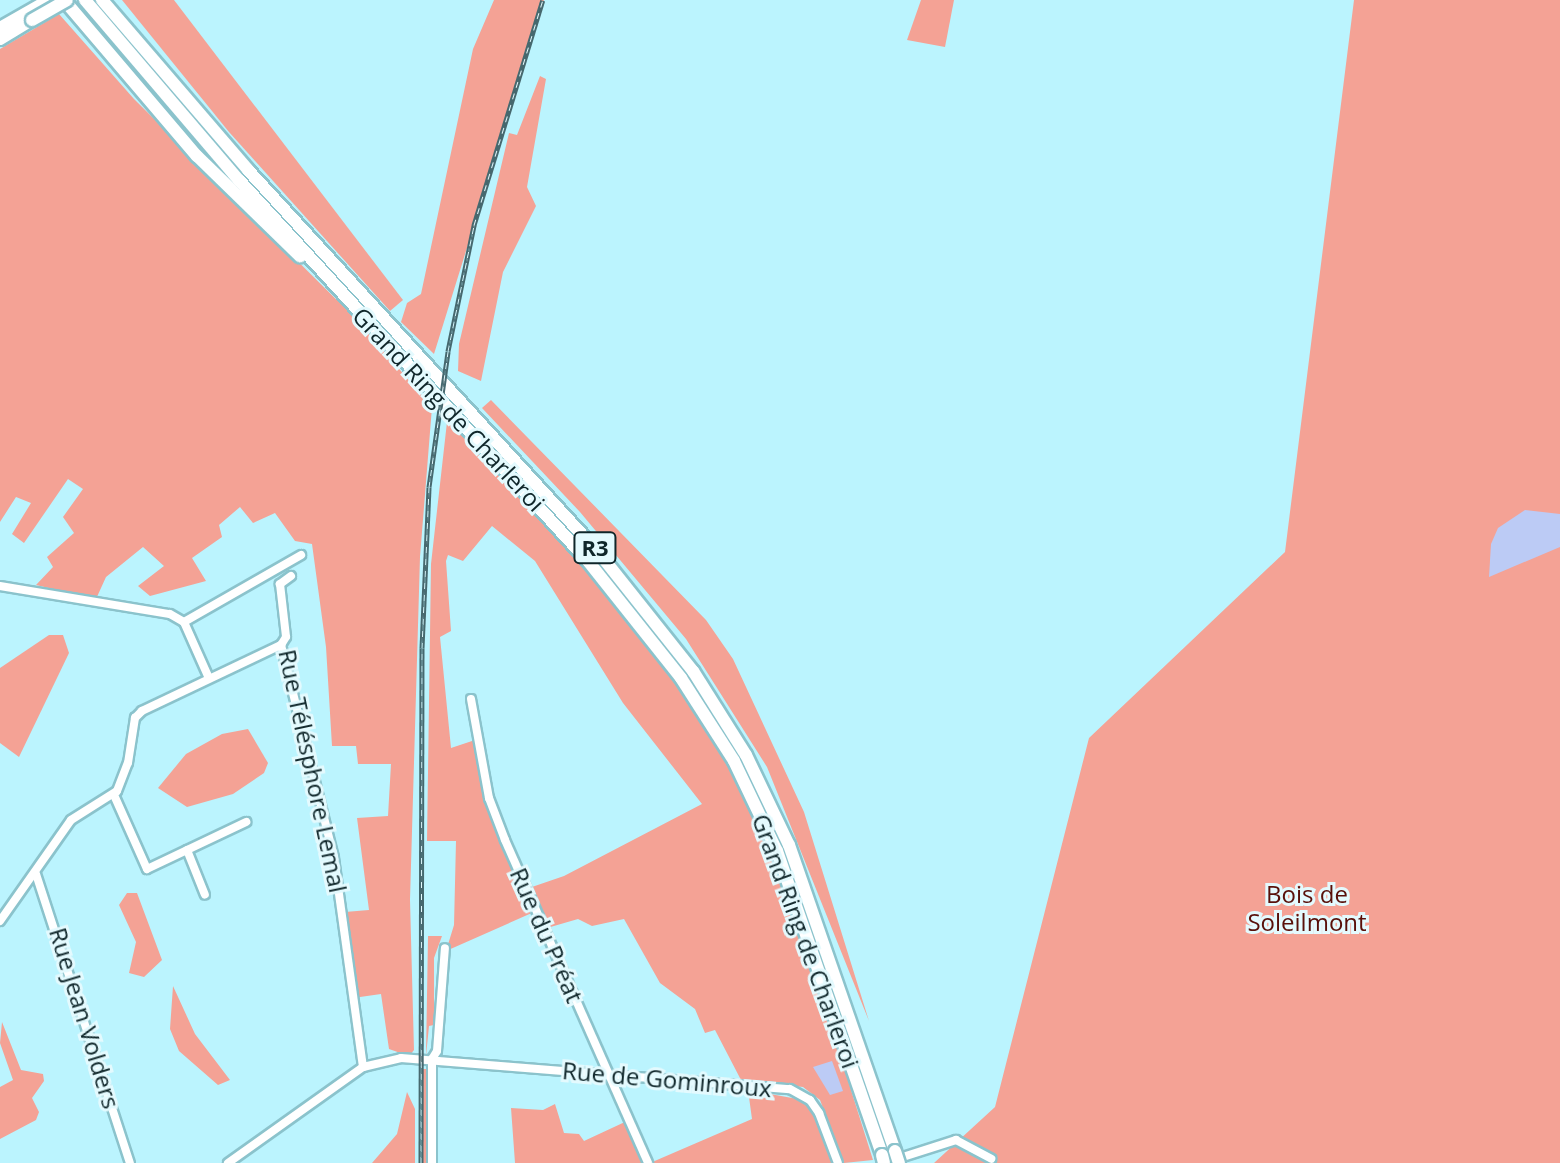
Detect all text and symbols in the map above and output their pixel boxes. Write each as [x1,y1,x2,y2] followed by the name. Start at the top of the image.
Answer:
[347,301,551,517] street label: Grand Ring de Charleroi
[573,530,617,566] road number: R3
[273,647,353,895] street label: Rue Télésphore Lemal
[747,810,865,1072] street label: Grand Ring de Charleroi
[504,863,590,1007] street label: Rue du Préat
[1247,880,1367,936] park label: Bois de Soleilmont
[44,924,126,1112] street label: Rue Jean Volders
[561,1056,773,1102] street label: Rue de Gominroux

